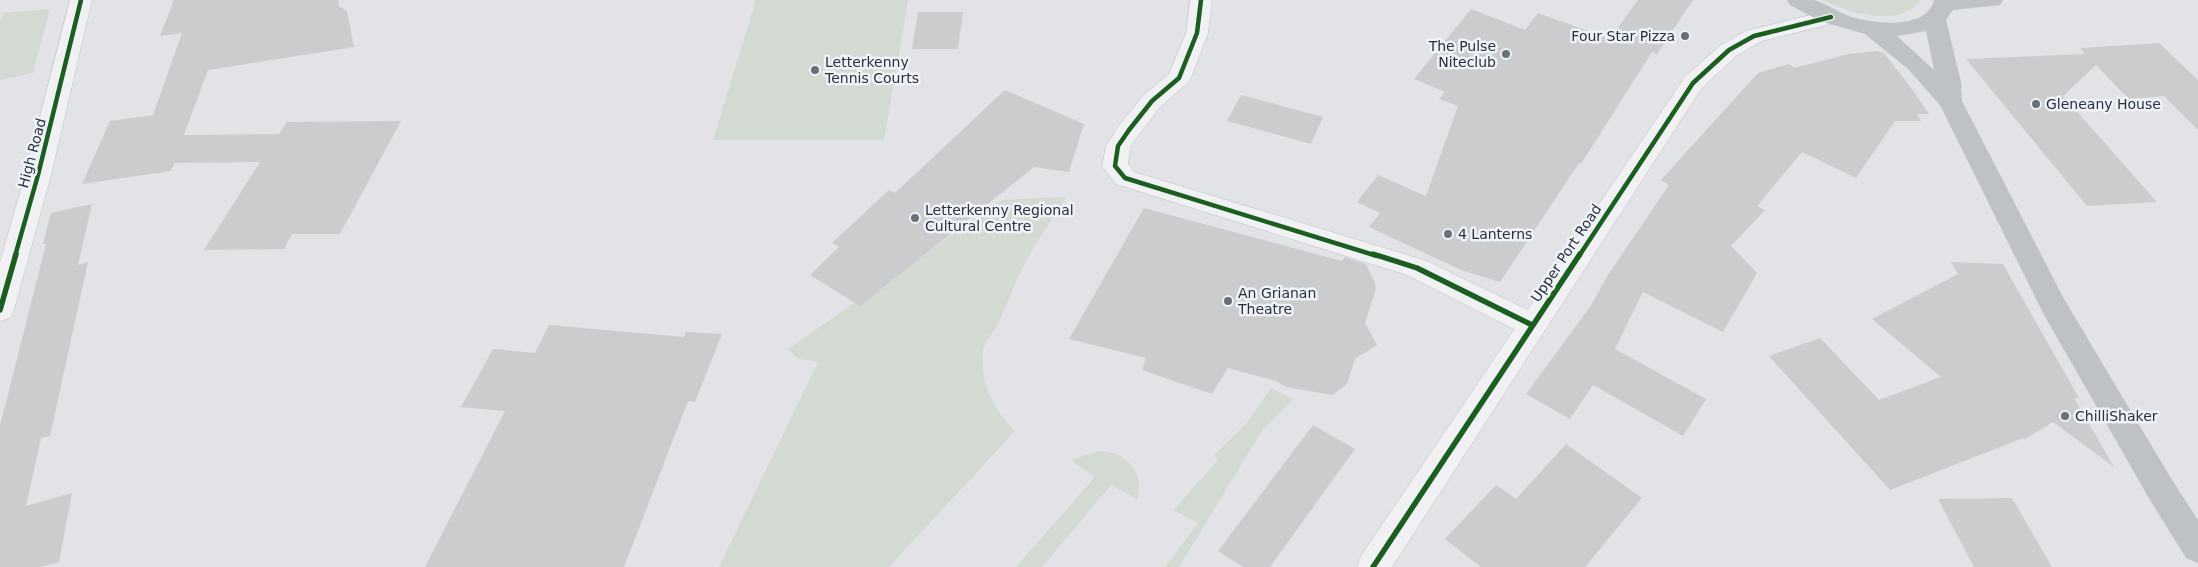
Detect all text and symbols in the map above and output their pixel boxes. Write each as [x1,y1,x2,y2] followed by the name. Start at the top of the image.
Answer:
[1571,28,1675,44] place label: Four Star Pizza
[1679,30,1691,42] marker: Four Star Pizza
[1428,38,1496,70] place label: The Pulse Niteclub
[1500,48,1512,60] marker: The Pulse Niteclub
[824,54,919,86] place label: Letterkenny Tennis Courts
[809,64,821,76] marker: Letterkenny Tennis Courts
[2046,96,2161,112] place label: Gleneany House
[2030,98,2042,110] marker: Gleneany House
[15,116,49,190] street label: High Road
[1527,201,1605,305] street label: Upper Port Road
[925,202,1074,234] place label: Letterkenny Regional Cultural Centre
[909,212,921,224] marker: Letterkenny Regional Cultural Centre
[1458,226,1532,242] place label: 4 Lanterns
[1442,228,1454,240] marker: 4 Lanterns
[1237,285,1316,317] place label: An Grianan Theatre
[1222,295,1234,307] marker: An Grianan Theatre
[2075,408,2158,424] place label: ChilliShaker
[2059,410,2071,422] marker: ChilliShaker

